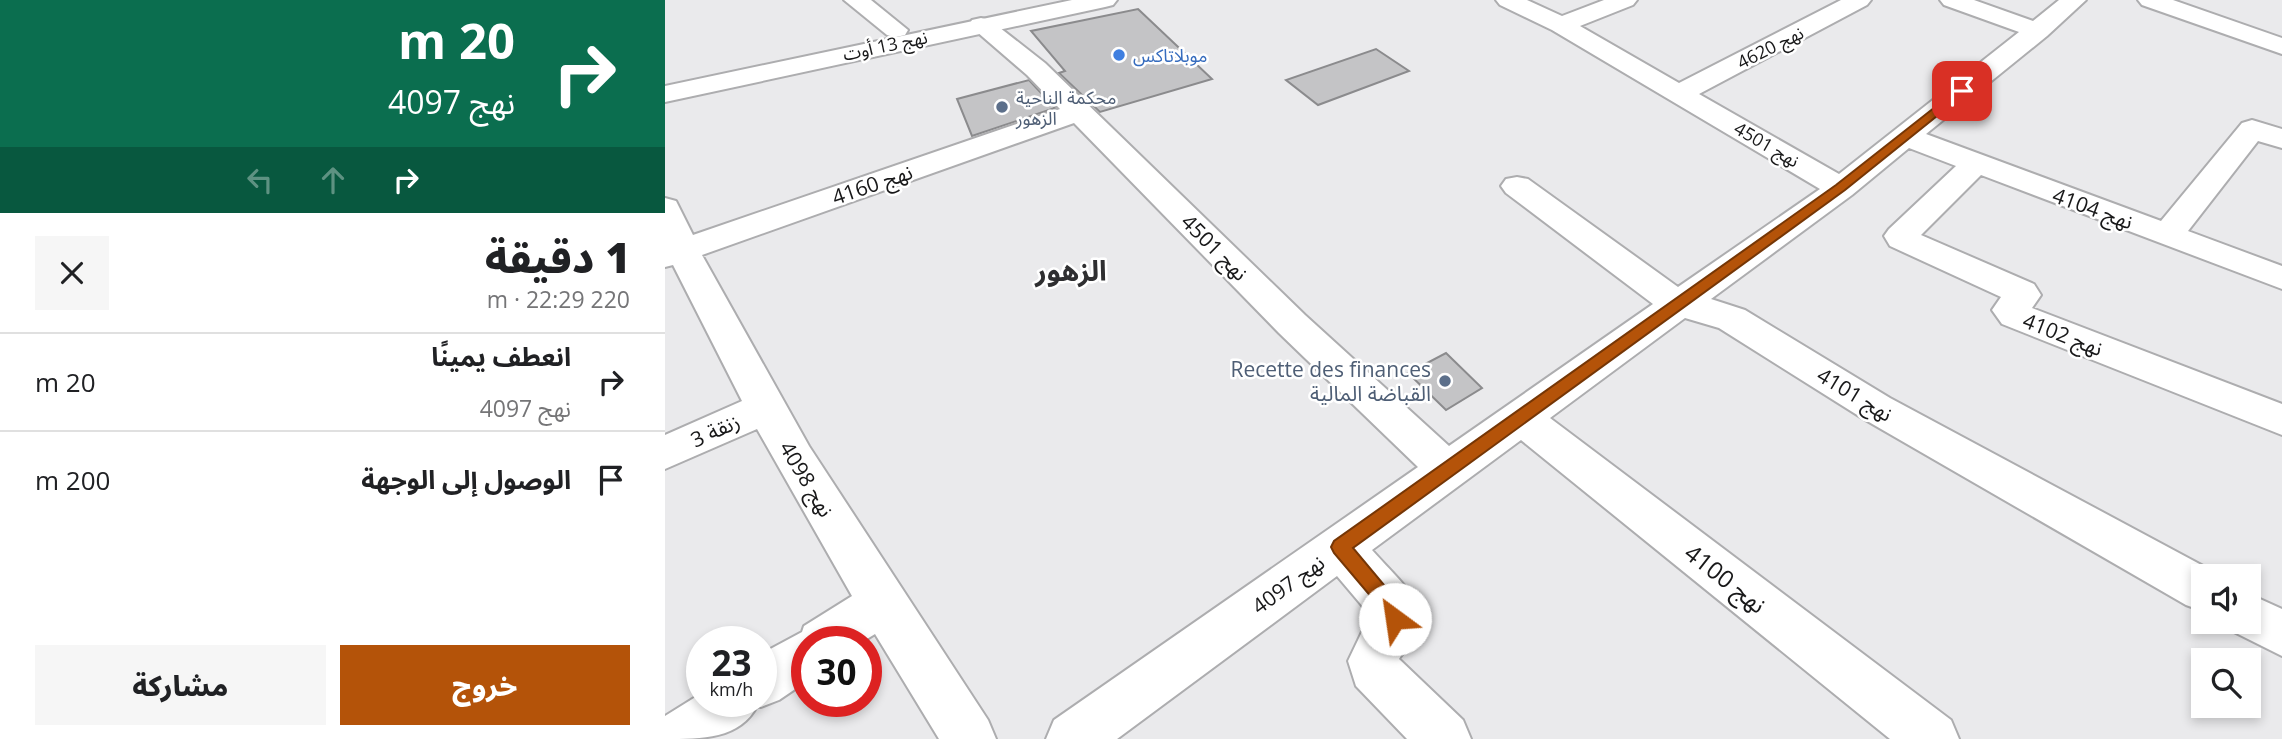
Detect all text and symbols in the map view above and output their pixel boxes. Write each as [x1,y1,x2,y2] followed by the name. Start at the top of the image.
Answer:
[398,7,515,73] text: 20 m
[1733,20,1808,76] street label: نهج 4620
[841,24,930,68] street label: نهج 13 أوت
[539,28,630,119] icon: right
[1133,43,1207,67] place label: موبلاتاكس
[1111,47,1127,63] marker: موبلاتاكس
[1932,61,1992,121] pin
[1943,72,1981,110] icon: arrive
[388,80,515,123] text: نهج 4097
[1015,85,1116,130] place label: محكمة الناحية الزهور
[994,99,1010,115] marker: محكمة الناحية الزهور
[1729,116,1804,174] street label: نهج 4501
[828,157,917,213] street label: نهج 4160
[241,161,279,199] icon: left
[314,161,352,199] icon: ahead
[387,161,425,199] icon: right
[2048,181,2137,237] street label: نهج 4104
[1174,208,1254,288] street label: نهج 4501
[485,228,630,285] text: 1 دقيقة
[35,236,109,310] button: close
[1034,251,1107,289] district label: الزهور
[487,283,630,315] text: 220 m · 22:29
[2018,306,2107,364] street label: نهج 4102
[431,338,571,374] text: انعطف يمينًا
[1230,355,1431,407] place label: Recette des finances القباضة المالية
[1811,361,1898,429] street label: نهج 4101
[592,363,630,401] icon: right
[35,364,96,400] text: 20 m
[1437,373,1453,389] marker: Recette des finances القباضة المالية
[480,392,571,424] text: نهج 4097
[686,407,744,453] street label: زنقة 3
[772,436,840,523] street label: نهج 4098
[361,461,571,497] text: الوصول إلى الوجهة
[592,461,630,499] icon: arrive
[35,462,110,498] text: 200 m
[1677,536,1774,622] street label: نهج 4100
[1246,548,1331,621] street label: نهج 4097
[2191,564,2261,718] map controls
[2191,564,2261,634] button: sound
[1358,582,1432,656] position arrow
[791,626,882,717] speed limit sign: 30
[711,639,752,686] text: 23
[35,645,326,725] button: مشاركة
[340,645,630,725] button: خروج
[2191,648,2261,718] button: search
[710,677,753,701] text: km/h

